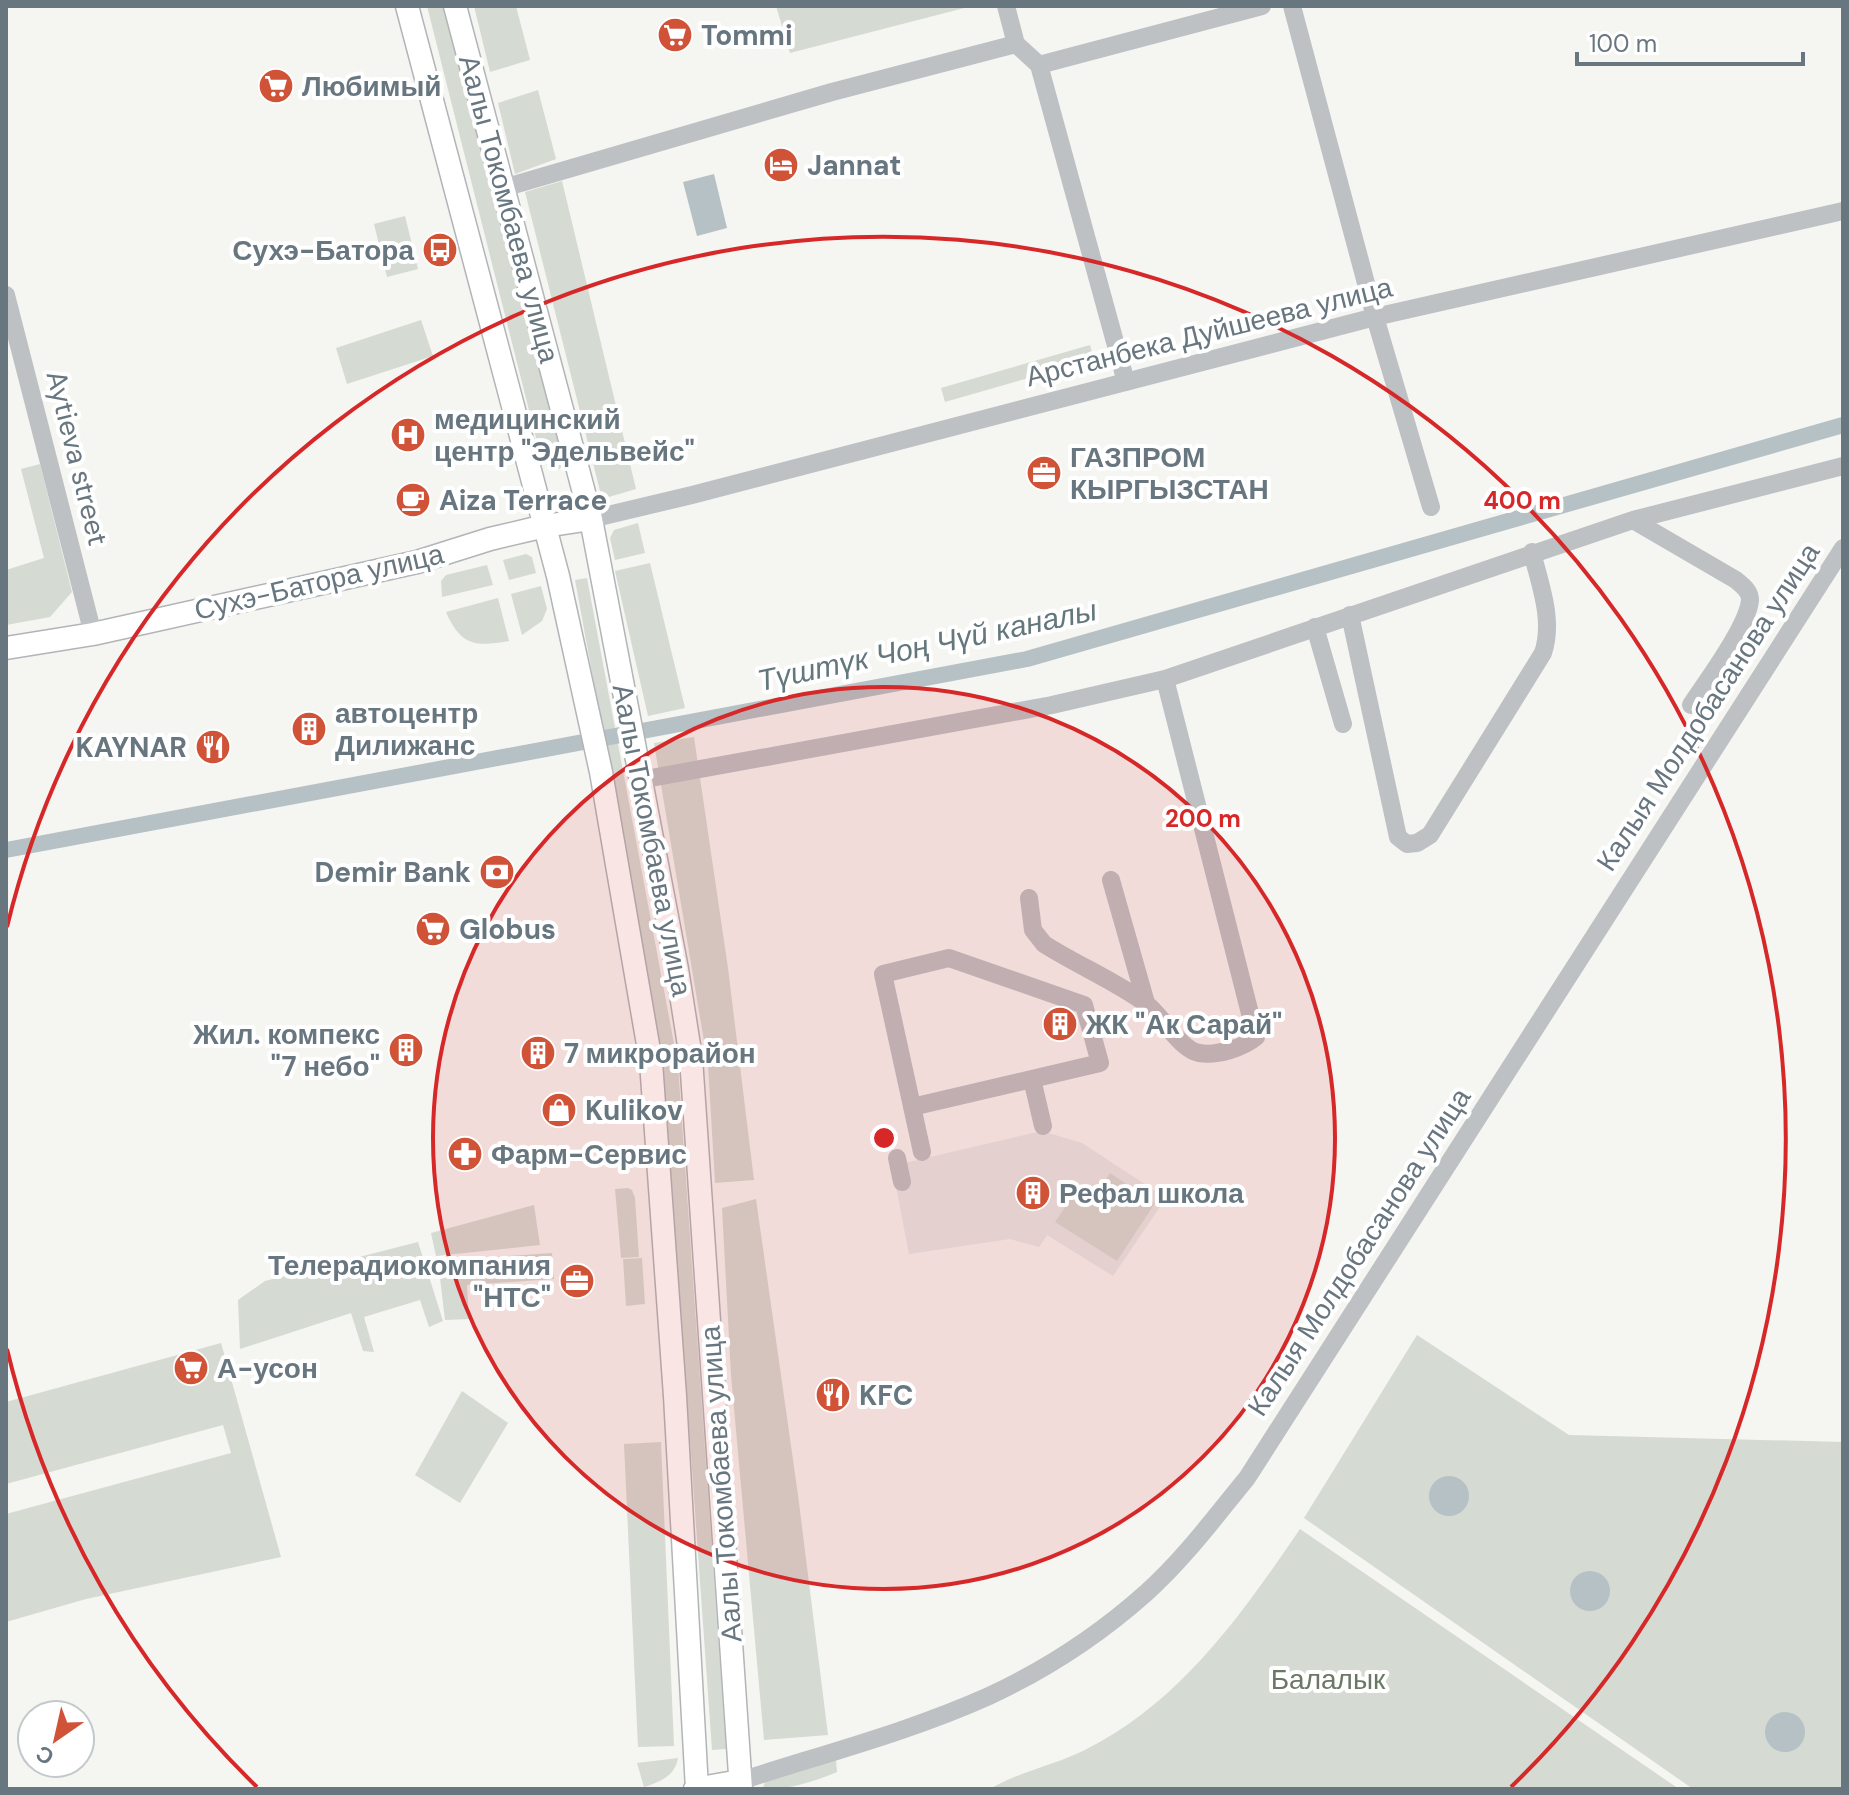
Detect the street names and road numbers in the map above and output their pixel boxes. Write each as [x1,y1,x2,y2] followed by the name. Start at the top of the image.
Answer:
[450,51,568,367] street label: Аалы Токомбаева улица
[1022,268,1396,395] street label: Арстанбека Дуйшеева улица
[37,367,117,549] street label: Aytieva street
[191,535,448,629] street label: Сухэ-Батора улица
[1588,536,1828,878] street label: Калыя Молдобасанова улица
[604,681,700,1000] street label: Аалы Токомбаева улица
[1239,1081,1479,1423] street label: Калыя Молдобасанова улица
[691,1324,751,1643] street label: Аалы Токомбаева улица

